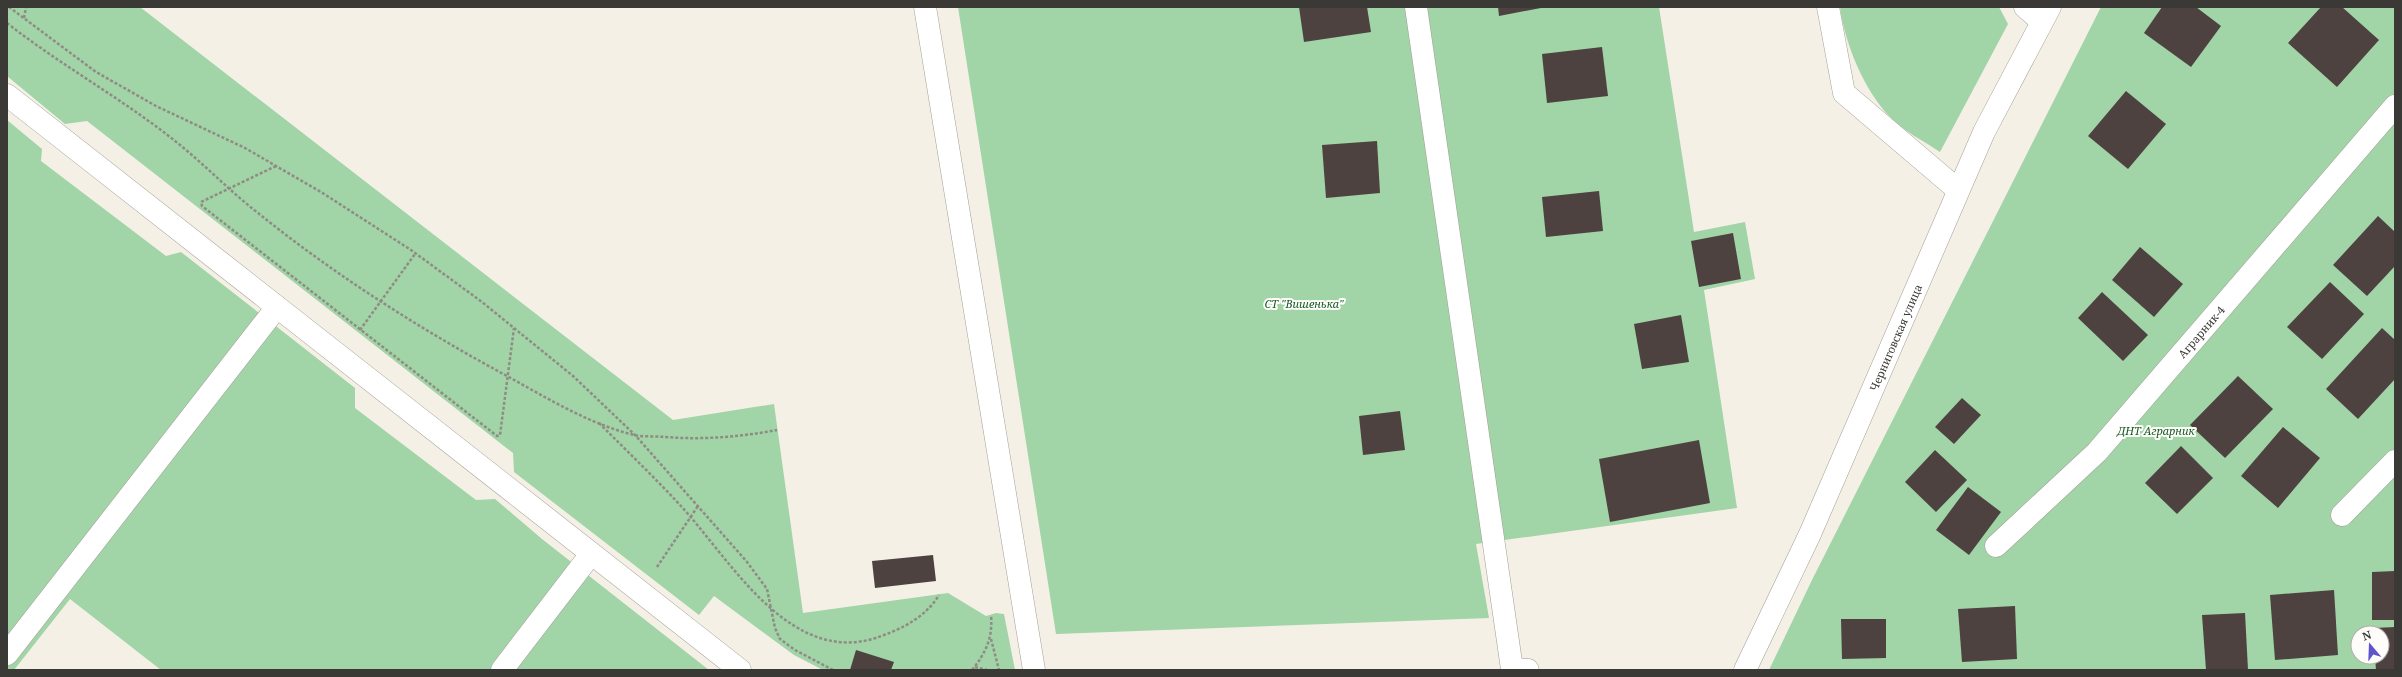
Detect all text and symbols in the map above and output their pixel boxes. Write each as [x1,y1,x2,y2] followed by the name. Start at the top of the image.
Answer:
[1865,282,1925,393] street label: Черниговская улица
[1264,296,1344,311] park label: СТ "Вишенька"
[2174,302,2227,361] street label: Аграрник-4
[2116,423,2195,438] park label: ДНТ Аграрник
[2350,625,2390,665] north arrow
[2360,626,2373,644] text: N

